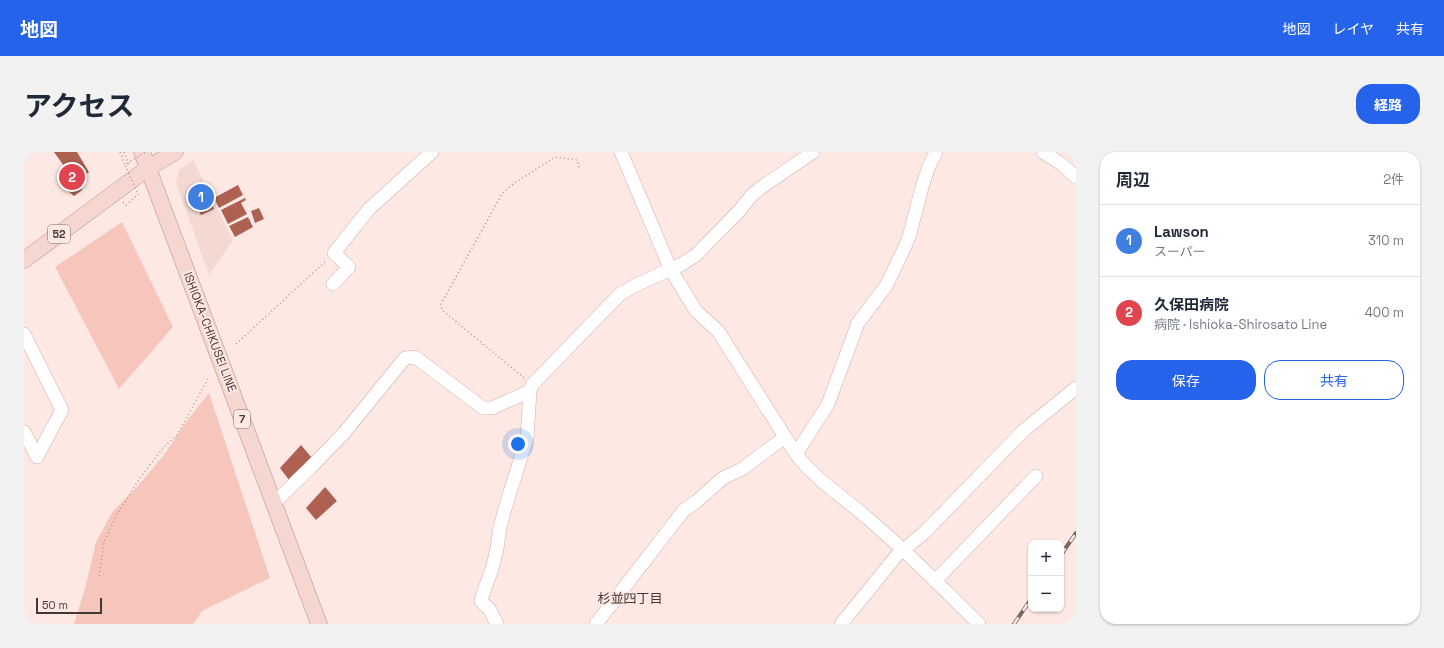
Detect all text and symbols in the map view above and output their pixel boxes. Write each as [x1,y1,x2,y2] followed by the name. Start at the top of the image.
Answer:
[20,17,58,42] text: 地図
[1282,20,1310,38] text: 地図
[1332,20,1374,38] text: レイヤ
[1396,20,1424,38] text: 共有
[1356,84,1420,124] button: 経路
[24,88,135,124] text: アクセス
[59,162,85,192] pin: 2
[1116,169,1150,191] text: 周辺
[1383,171,1404,188] text: 2件
[188,182,214,212] pin: 1
[1154,222,1209,241] text: Lawson
[48,225,70,243] road number: 52
[1126,232,1132,249] text: 1
[1368,232,1404,249] text: 310 m
[1154,243,1206,260] text: スーパー
[180,270,240,395] street label: ISHIOKA-CHIKUSEI LINE
[1154,295,1229,314] text: 久保田病院
[1125,304,1133,321] text: 2
[1365,304,1404,321] text: 400 m
[1154,316,1327,333] text: 病院 · Ishioka-Shirosato Line
[1116,360,1256,400] button: 保存
[1264,360,1404,400] button: 共有
[234,410,250,428] road number: 7
[508,434,528,454] your location
[1028,540,1064,612] map controls
[1028,540,1064,576] button: +
[1028,576,1064,612] button: −
[597,590,663,607] district label: 杉並四丁目
[36,596,102,615] scale bar
[42,598,68,612] text: 50 m

